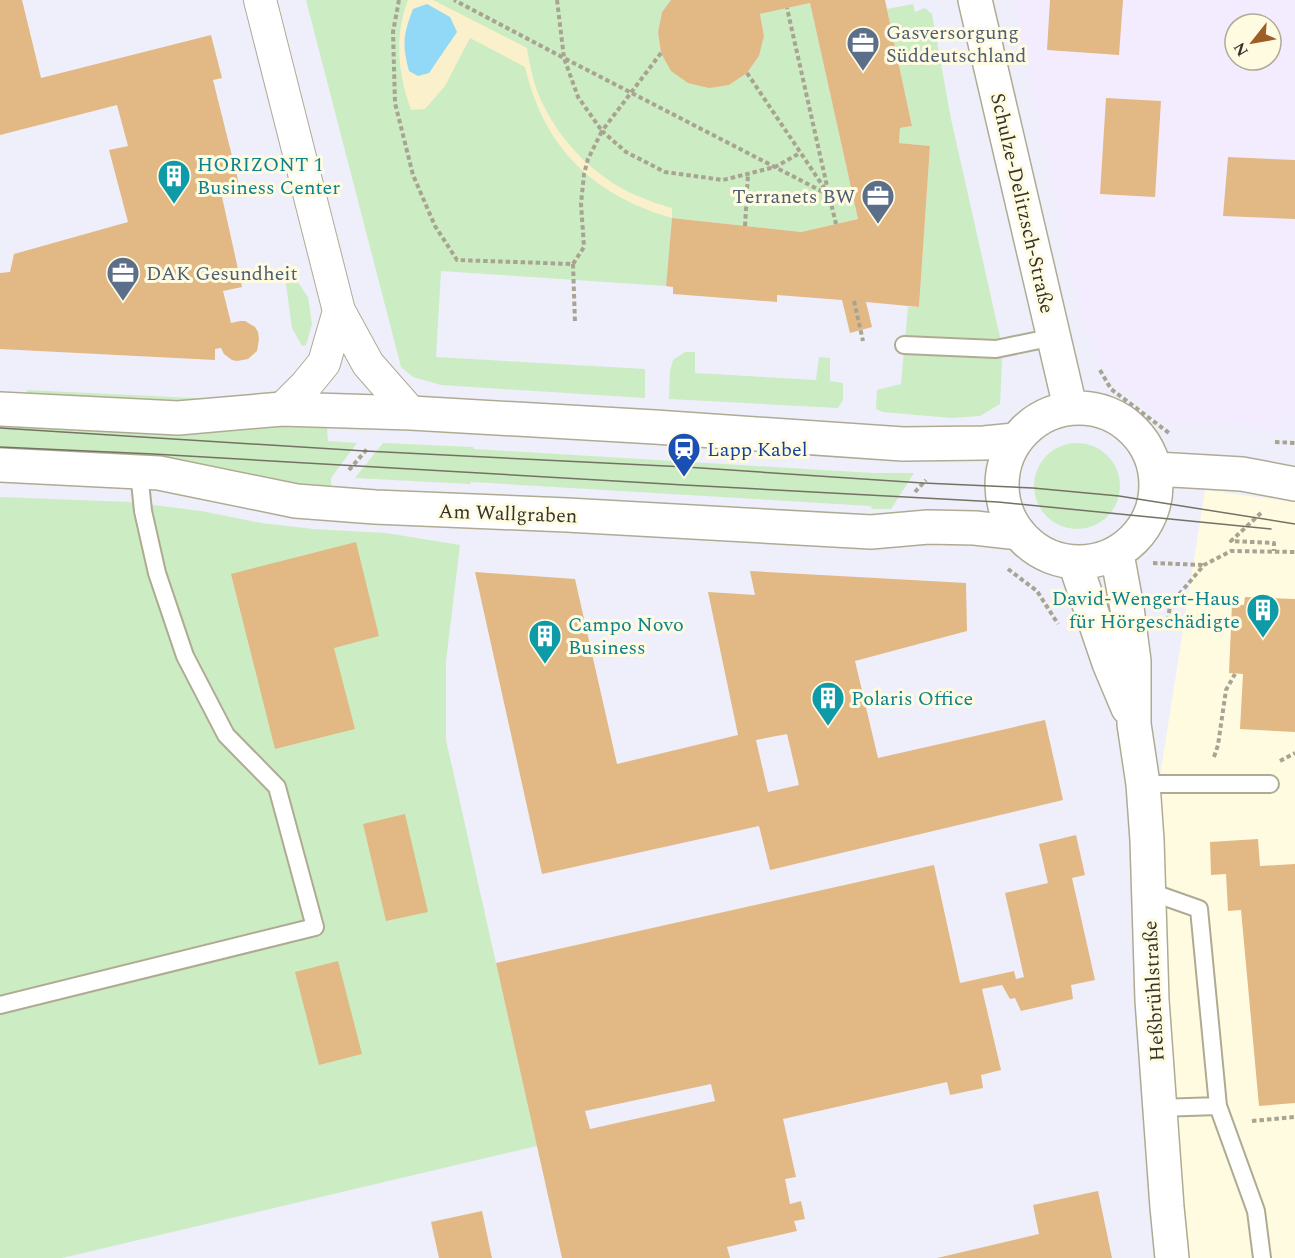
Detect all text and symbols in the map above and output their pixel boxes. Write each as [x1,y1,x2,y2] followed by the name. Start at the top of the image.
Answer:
[1223,12,1283,72] north arrow
[886,18,1027,71] place label: Gasversorgung Süddeutschland
[845,25,881,72] office icon: Gasversorgung Süddeutschland
[1227,37,1255,61] text: N
[982,90,1062,316] street label: Schulze-Delitzsch-Straße
[197,150,340,203] place label: HORIZONT 1 Business Center
[156,158,192,205] building icon: HORIZONT 1 Business Center
[860,178,896,225] office icon: Terranets BW
[732,182,855,212] place label: Terranets BW
[105,255,141,302] office icon: DAK Gesundheit
[146,259,298,289] place label: DAK Gesundheit
[666,431,702,478] station icon: Lapp Kabel
[707,435,808,465] place label: Lapp Kabel
[438,497,578,531] street label: Am Wallgraben
[1052,584,1240,637] place label: David-Wengert-Haus für Hörgeschädigte
[1245,592,1281,639] building icon: David-Wengert-Haus für Hörgeschädigte
[568,610,684,663] place label: Campo Novo Business
[527,618,563,665] building icon: Campo Novo Business
[810,680,846,727] building icon: Polaris Office
[851,684,973,714] place label: Polaris Office
[1135,920,1173,1062] street label: Heßbrühlstraße

